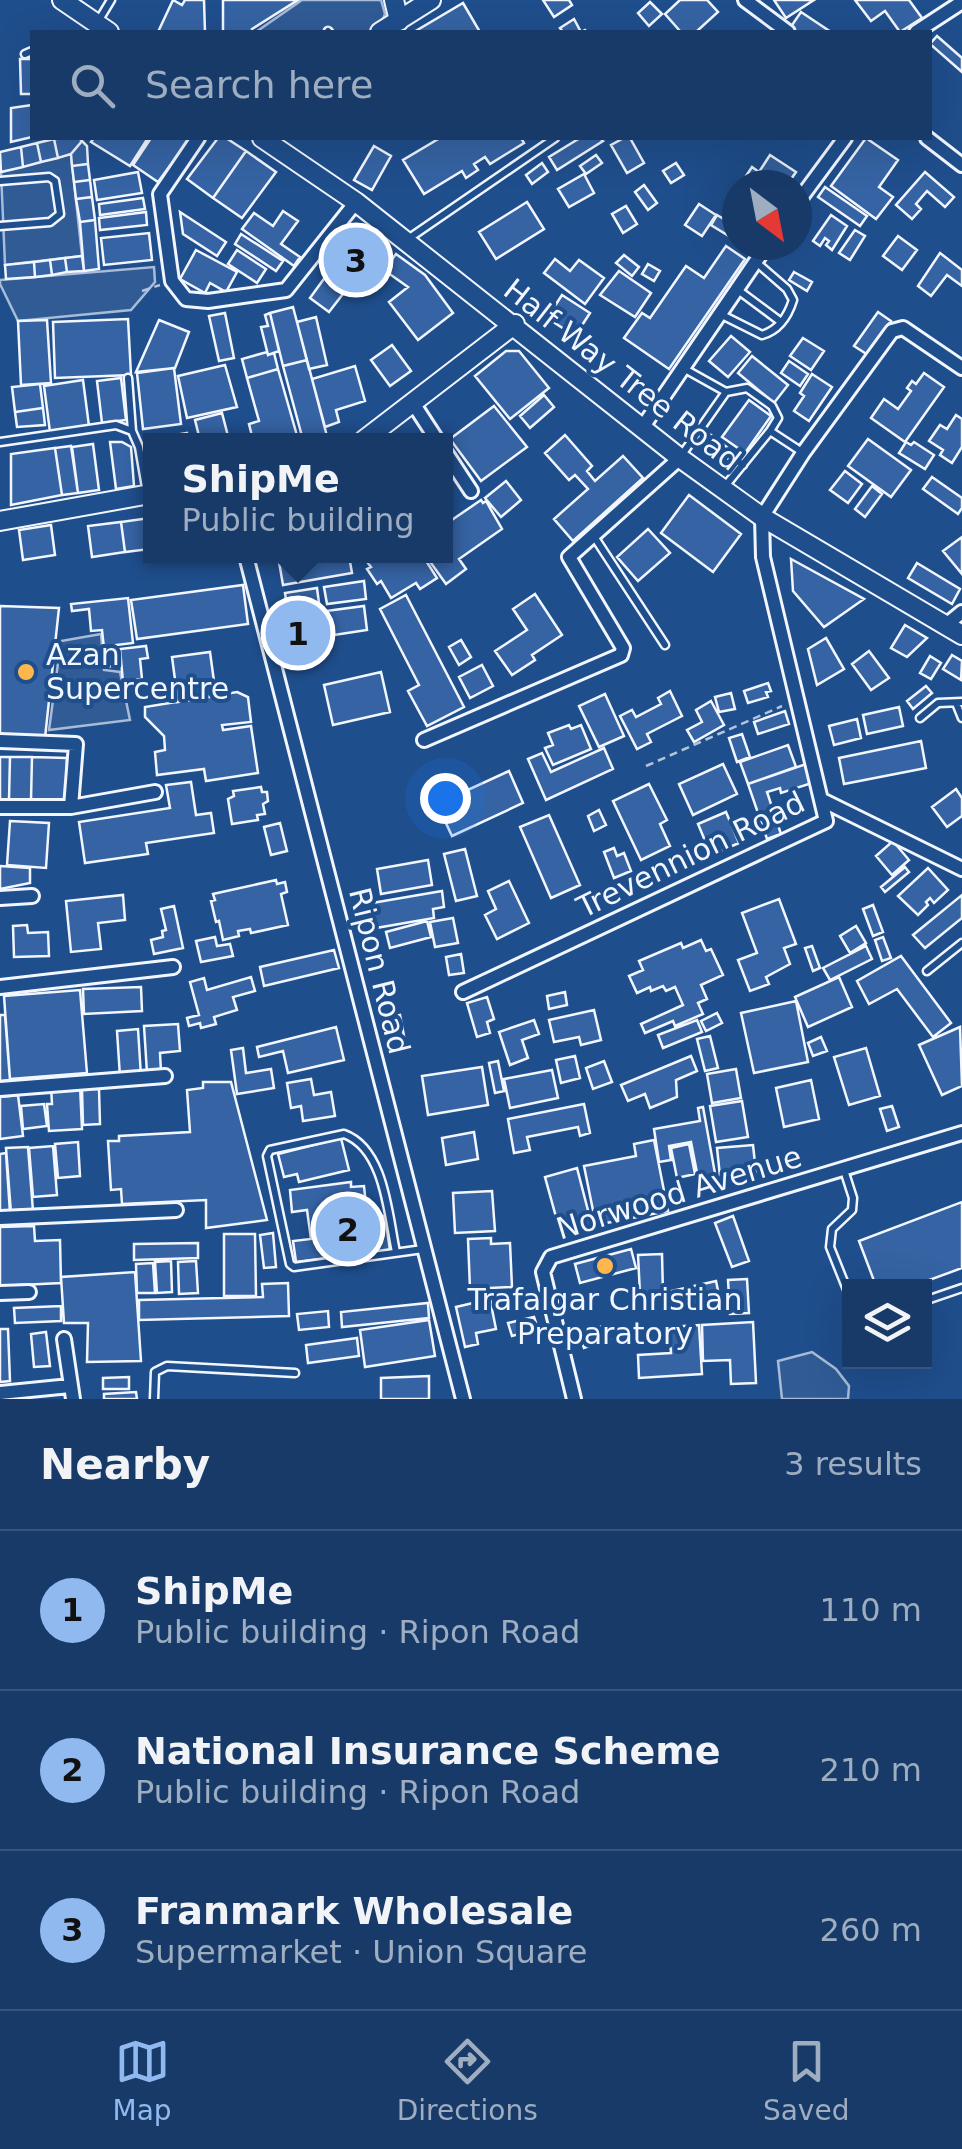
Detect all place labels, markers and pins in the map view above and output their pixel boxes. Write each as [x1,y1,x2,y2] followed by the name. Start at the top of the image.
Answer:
[324,222,388,298] pin: 3
[266,596,330,670] pin: 1
[46,637,229,706] place label: Azan Supercentre
[15,661,37,683] marker: Azan Supercentre
[316,1192,380,1266] pin: 2
[594,1255,616,1277] marker: Trafalgar Christian Preparatory
[467,1282,742,1351] place label: Trafalgar Christian Preparatory

